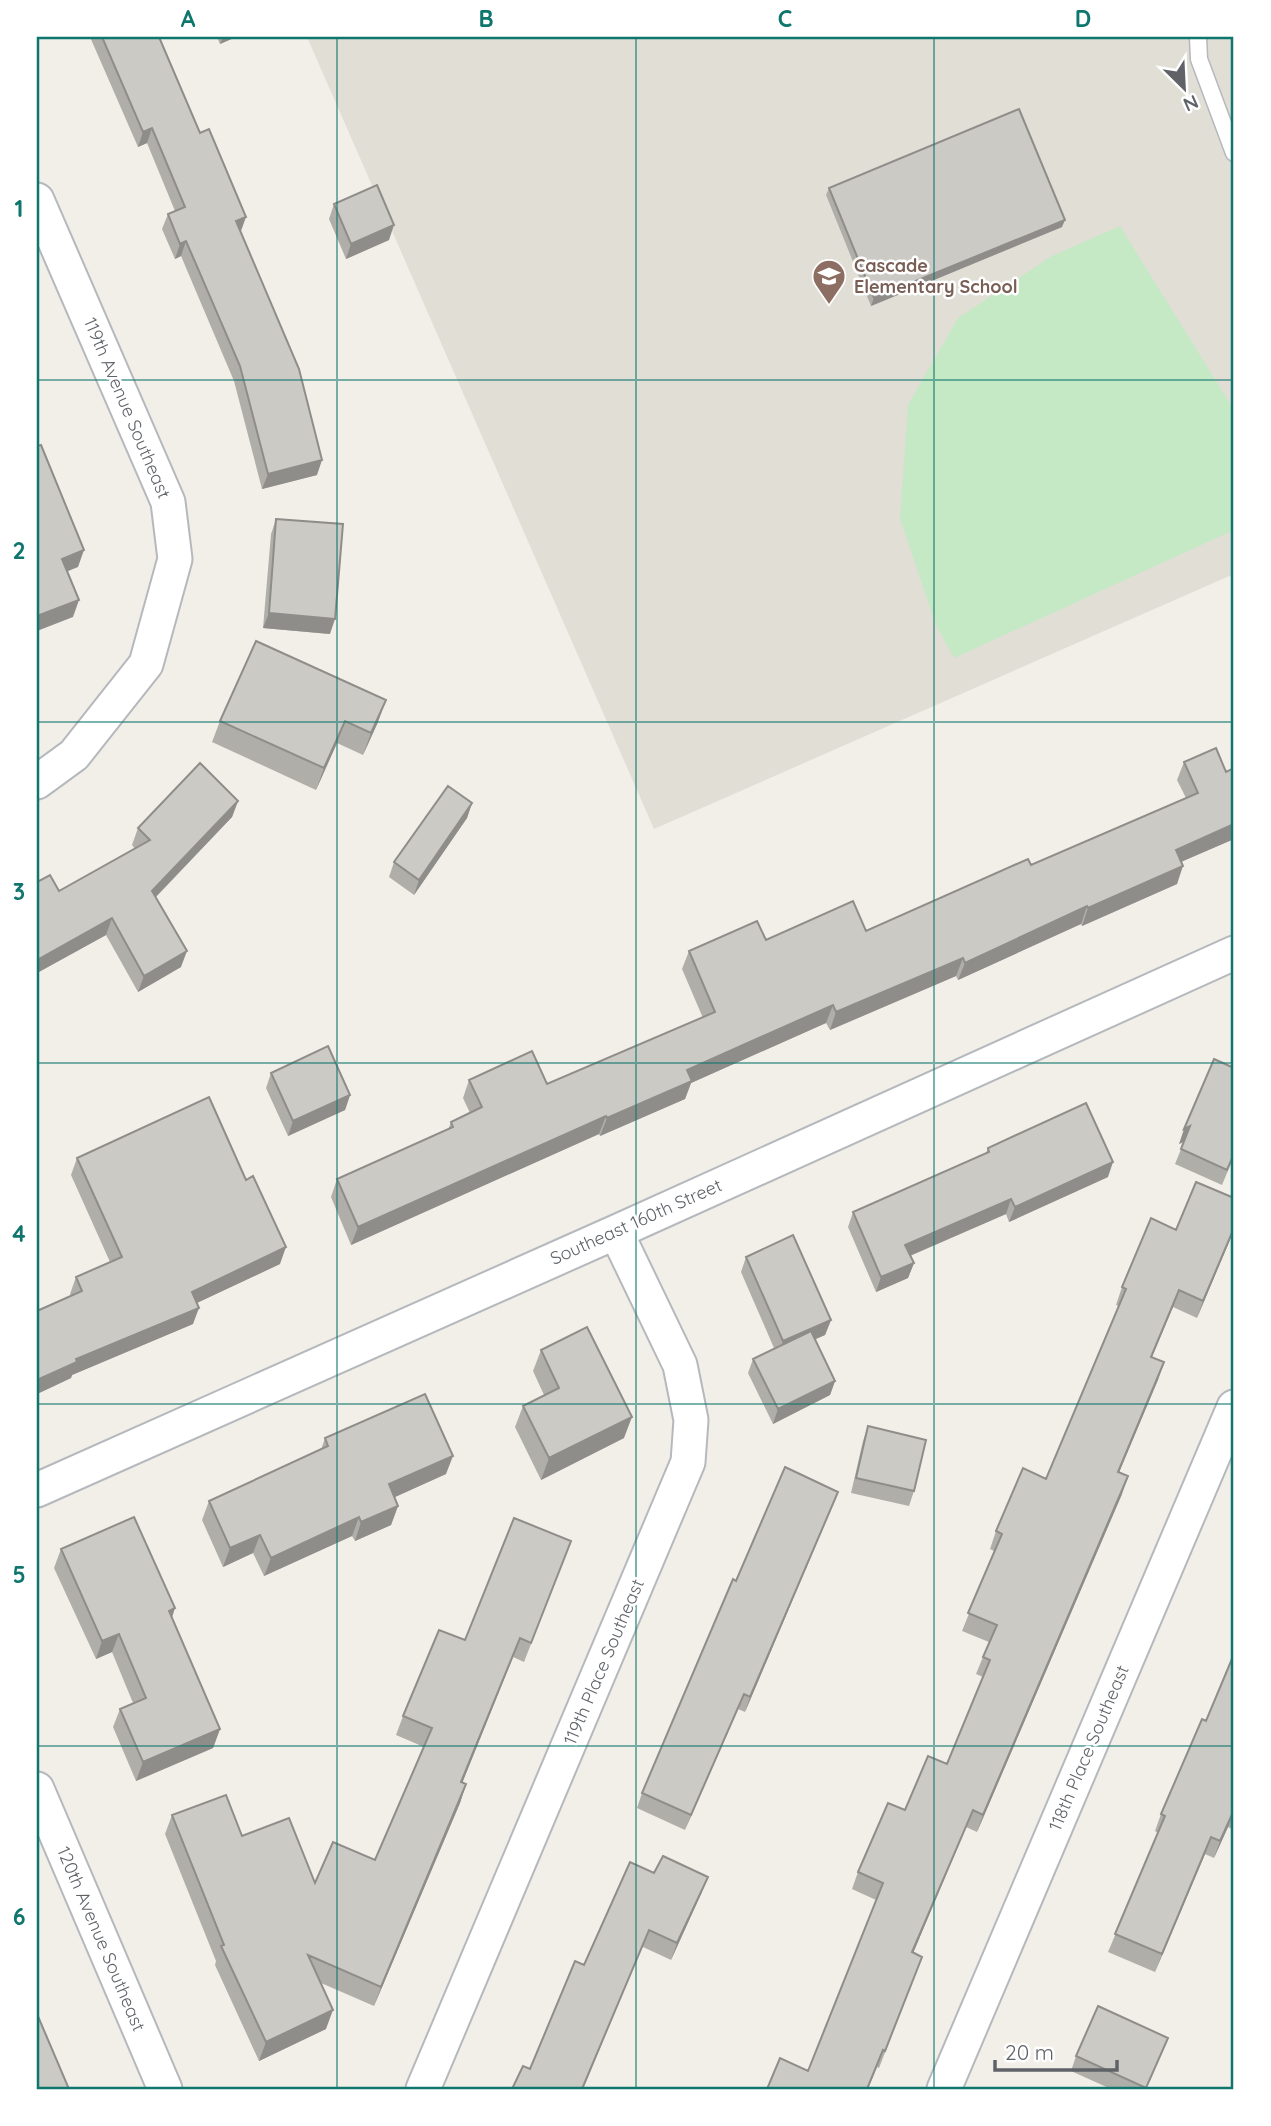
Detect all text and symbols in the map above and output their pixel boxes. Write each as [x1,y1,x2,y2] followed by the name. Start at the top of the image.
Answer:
[181,4,196,33] text: A
[478,4,494,33] text: B
[778,4,792,33] text: C
[1075,4,1091,33] text: D
[1148,52,1218,122] north arrow
[1180,90,1202,117] text: N
[15,194,23,223] text: 1
[854,254,1018,298] place label: Cascade Elementary School
[810,257,848,306] school or university icon: Cascade Elementary School
[79,314,176,502] street label: 119th Avenue Southeast
[12,536,26,565] text: 2
[13,877,25,906] text: 3
[546,1173,725,1270] street label: Southeast 160th Street
[12,1219,26,1248] text: 4
[12,1560,26,1589] text: 5
[558,1575,649,1748] street label: 119th Place Southeast
[1043,1662,1134,1834] street label: 118th Place Southeast
[52,1843,151,2035] street label: 120th Avenue Southeast
[13,1902,25,1931] text: 6
[995,2028,1117,2072] scale bar
[1005,2039,1054,2065] text: 20 m

